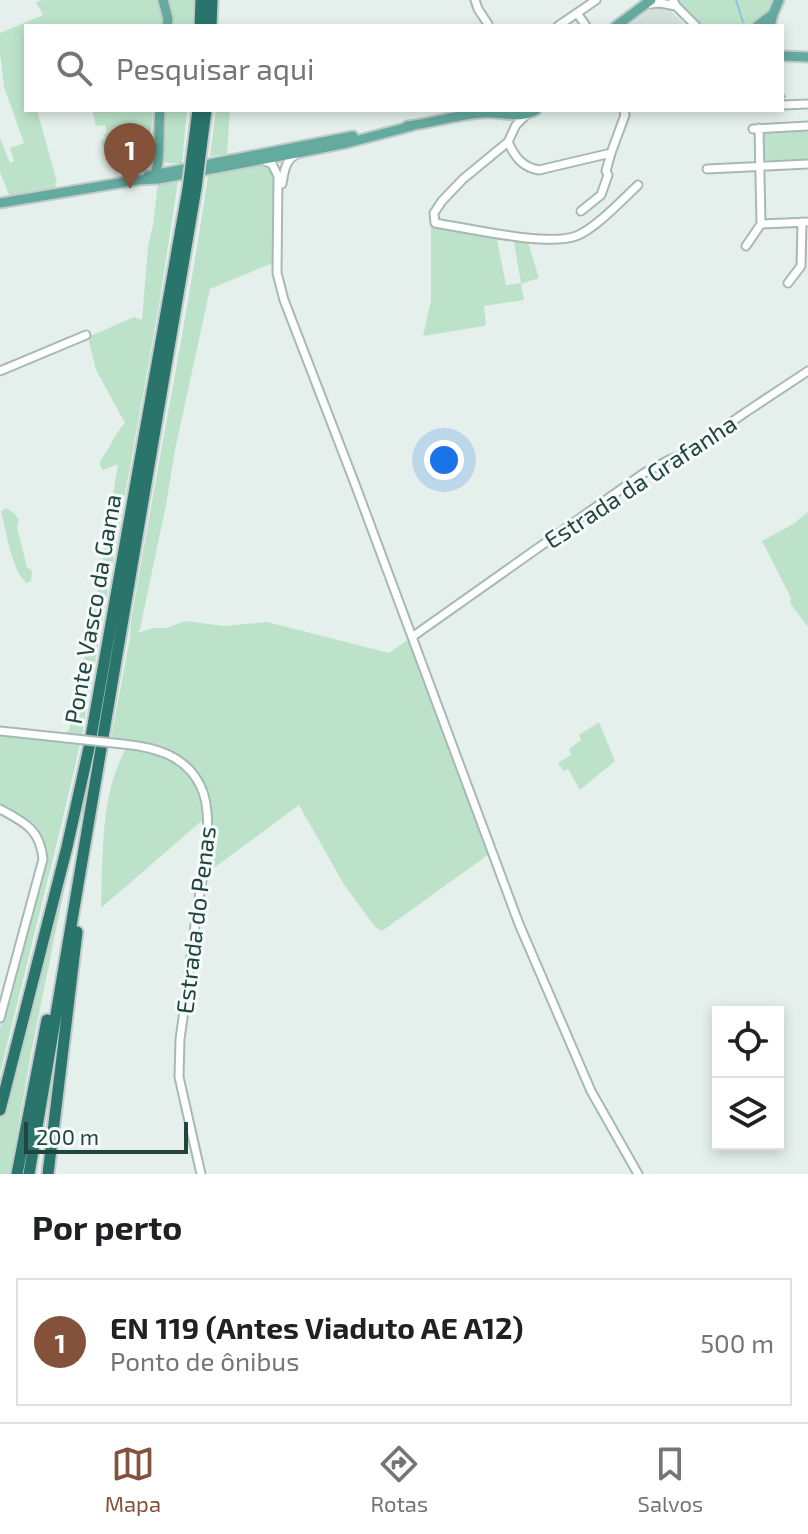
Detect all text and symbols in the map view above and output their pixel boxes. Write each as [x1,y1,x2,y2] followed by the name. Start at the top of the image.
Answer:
[24,24,784,112] search box
[52,46,96,90] icon: search
[116,50,314,86] text: Pesquisar aqui
[104,123,156,189] pin: 1
[538,408,742,554] street label: Estrada da Grafanha
[424,440,464,480] your location
[57,492,127,726] street label: Ponte Vasco da Gama
[169,825,221,1015] street label: Estrada do Penas
[712,1006,784,1150] map controls
[712,1006,784,1078] button: locate
[712,1078,784,1150] button: layers
[24,1118,188,1154] scale bar
[36,1123,99,1149] text: 200 m
[32,1206,182,1247] text: Por perto
[110,1309,524,1345] text: EN 119 (Antes Viaduto AE A12)
[54,1327,66,1358] text: 1
[700,1327,774,1358] text: 500 m
[110,1345,299,1376] text: Ponto de ônibus
[105,1442,161,1516] tab: Mapa
[370,1442,428,1516] tab: Rotas
[638,1442,703,1516] tab: Salvos

